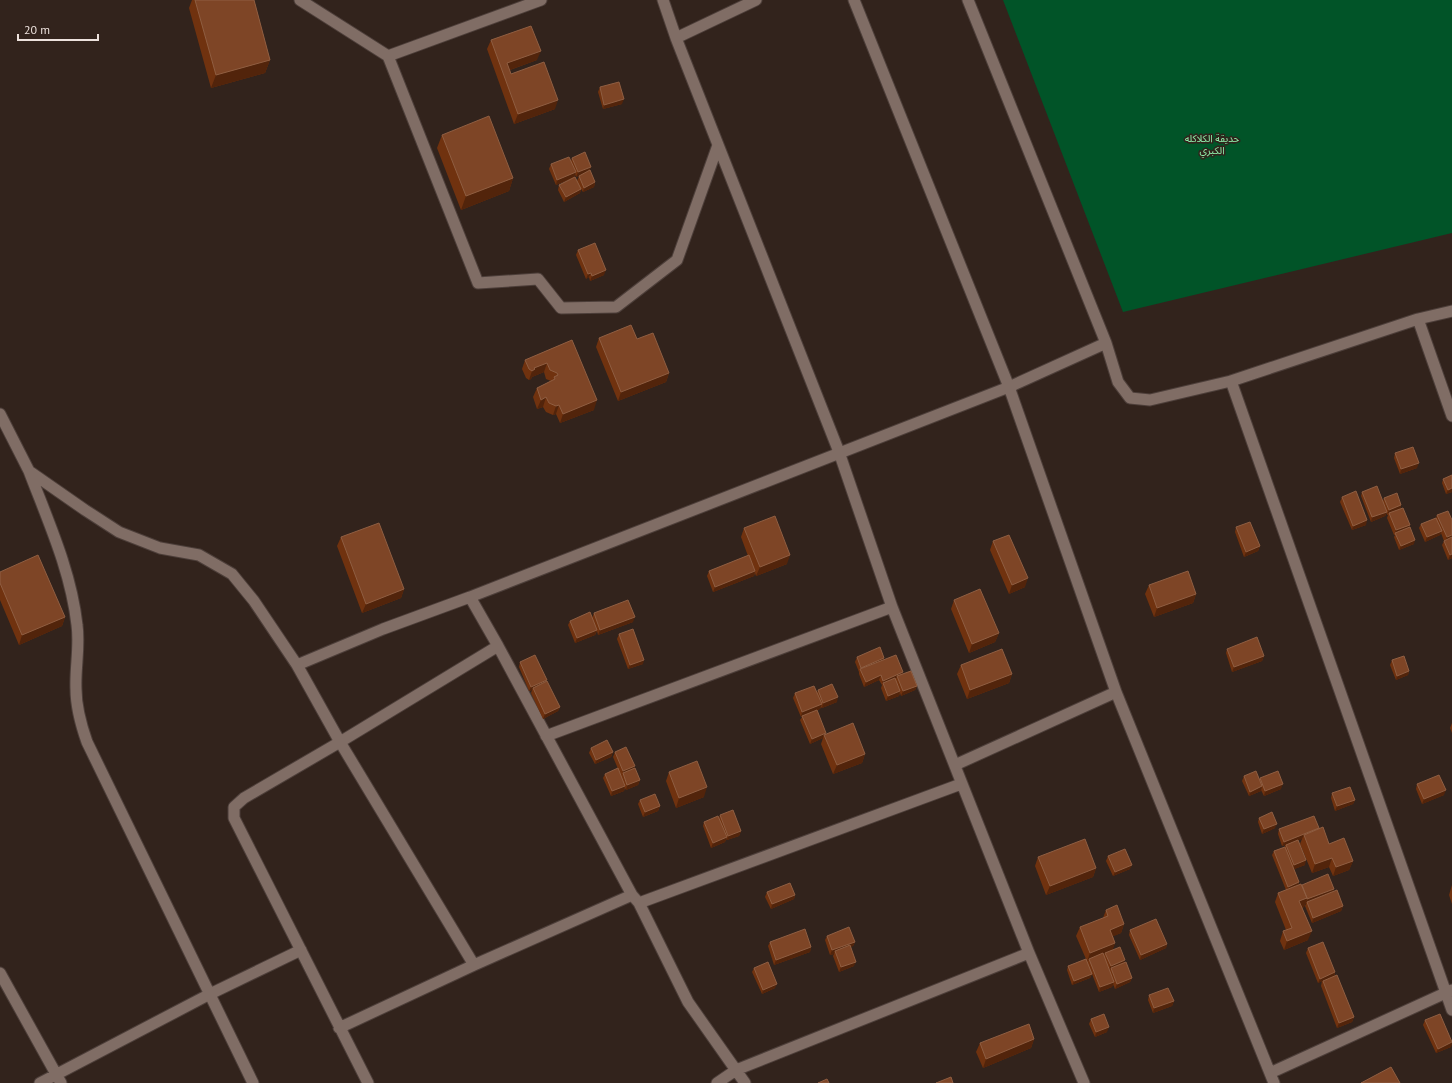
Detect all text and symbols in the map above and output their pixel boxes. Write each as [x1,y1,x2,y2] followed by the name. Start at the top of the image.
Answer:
[18,16,98,42] scale bar
[24,22,50,37] text: 20 m
[1185,132,1239,158] park label: حديقة الكلاكله الكبري

